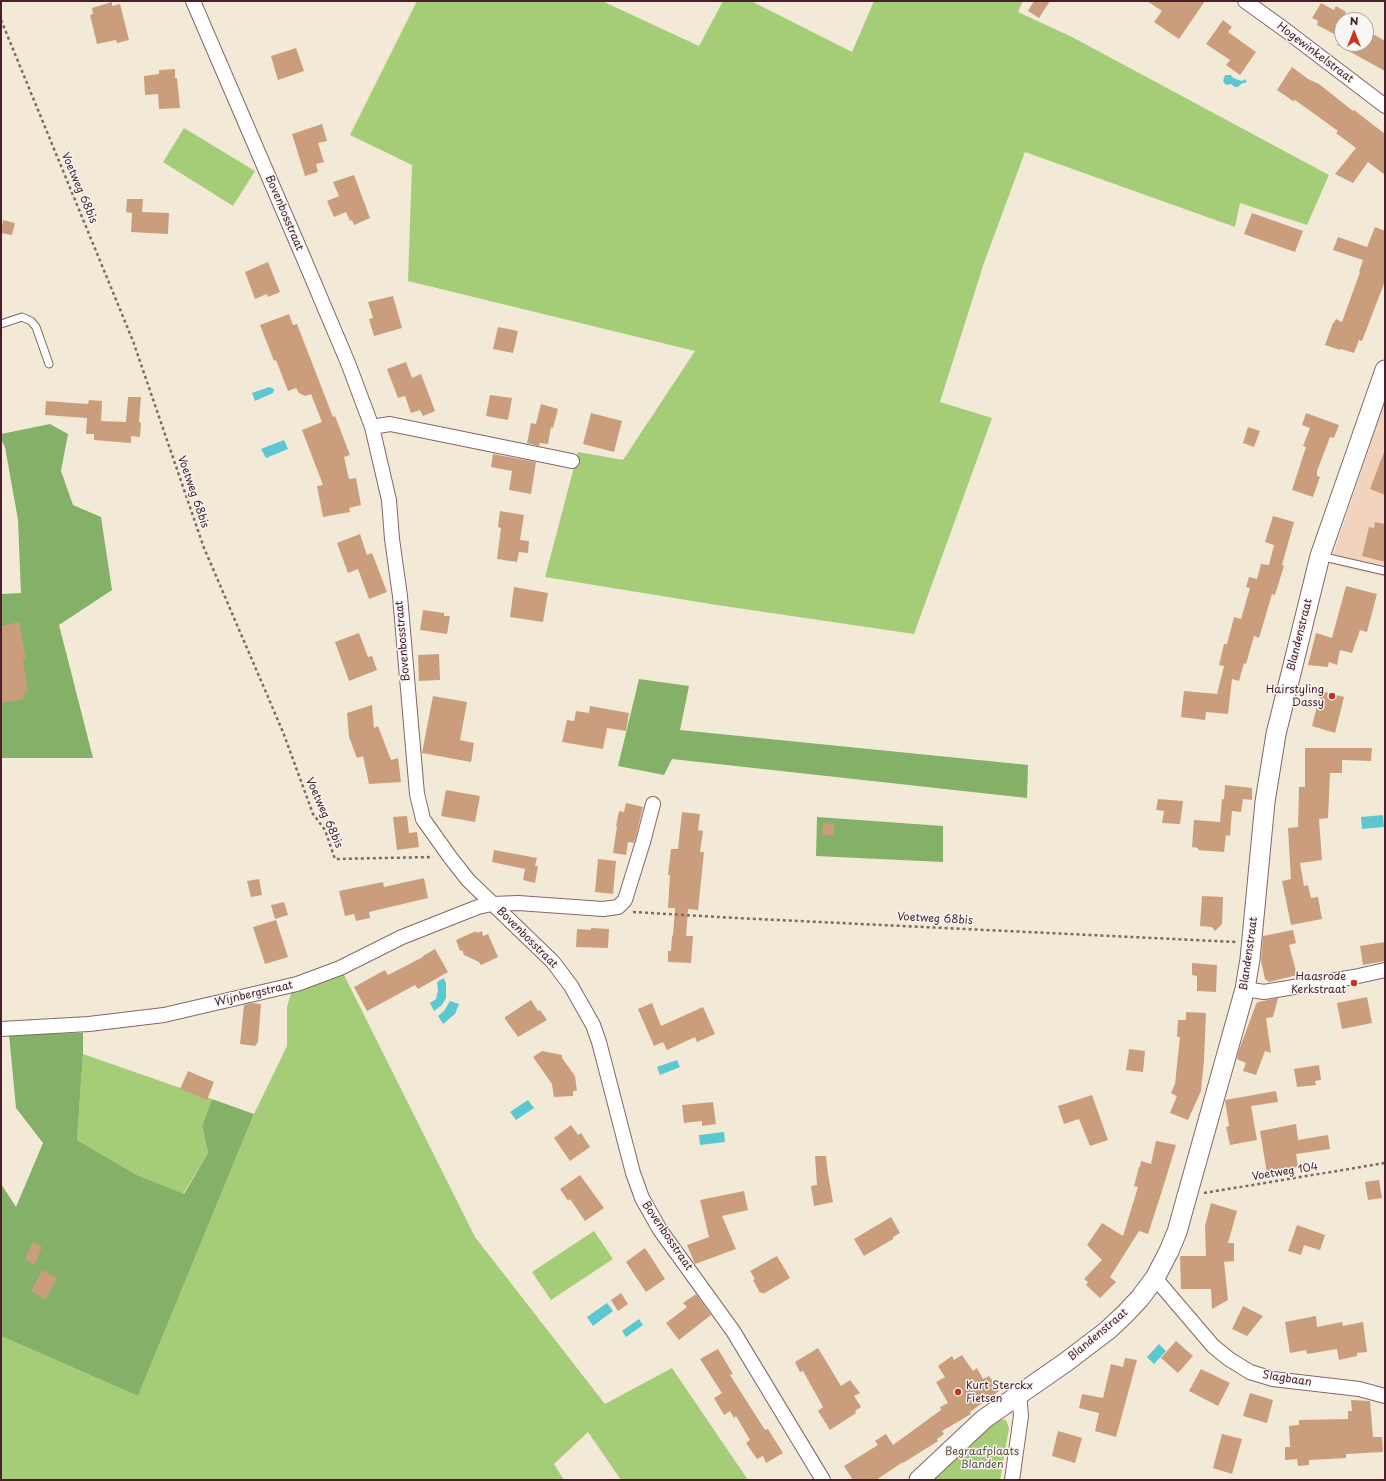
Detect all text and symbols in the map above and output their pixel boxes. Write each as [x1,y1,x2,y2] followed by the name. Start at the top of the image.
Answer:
[1334,12,1374,52] north arrow
[1350,12,1358,29] text: N
[1274,20,1356,86] street label: Hogewinkelstraat
[58,151,100,225] street label: Voetweg 68bis
[262,173,306,253] street label: Bovenbosstraat
[174,454,212,530] street label: Voetweg 68bis
[1285,597,1315,673] street label: Blandenstraat
[393,600,413,682] street label: Bovenbosstraat
[1266,683,1324,709] place label: Hairstyling Dassy
[1327,691,1337,701] marker: Hairstyling Dassy
[303,776,345,850] street label: Voetweg 68bis
[494,905,560,971] street label: Bovenbosstraat
[897,910,973,928] street label: Voetweg 68bis
[1237,916,1261,992] street label: Blandenstraat
[1291,970,1346,996] place label: Haasrode Kerkstraat
[1349,978,1359,988] marker: Haasrode Kerkstraat
[214,979,294,1009] street label: Wijnbergstraat
[1251,1160,1319,1184] street label: Voetweg 104
[639,1199,695,1273] street label: Bovenbosstraat
[1065,1306,1131,1364] street label: Blandenstraat
[1261,1369,1313,1389] street label: Slagbaan
[966,1379,1033,1405] place label: Kurt Sterckx Fietsen
[953,1387,963,1397] marker: Kurt Sterckx Fietsen
[945,1445,1019,1471] park label: Begraafplaats Blanden

